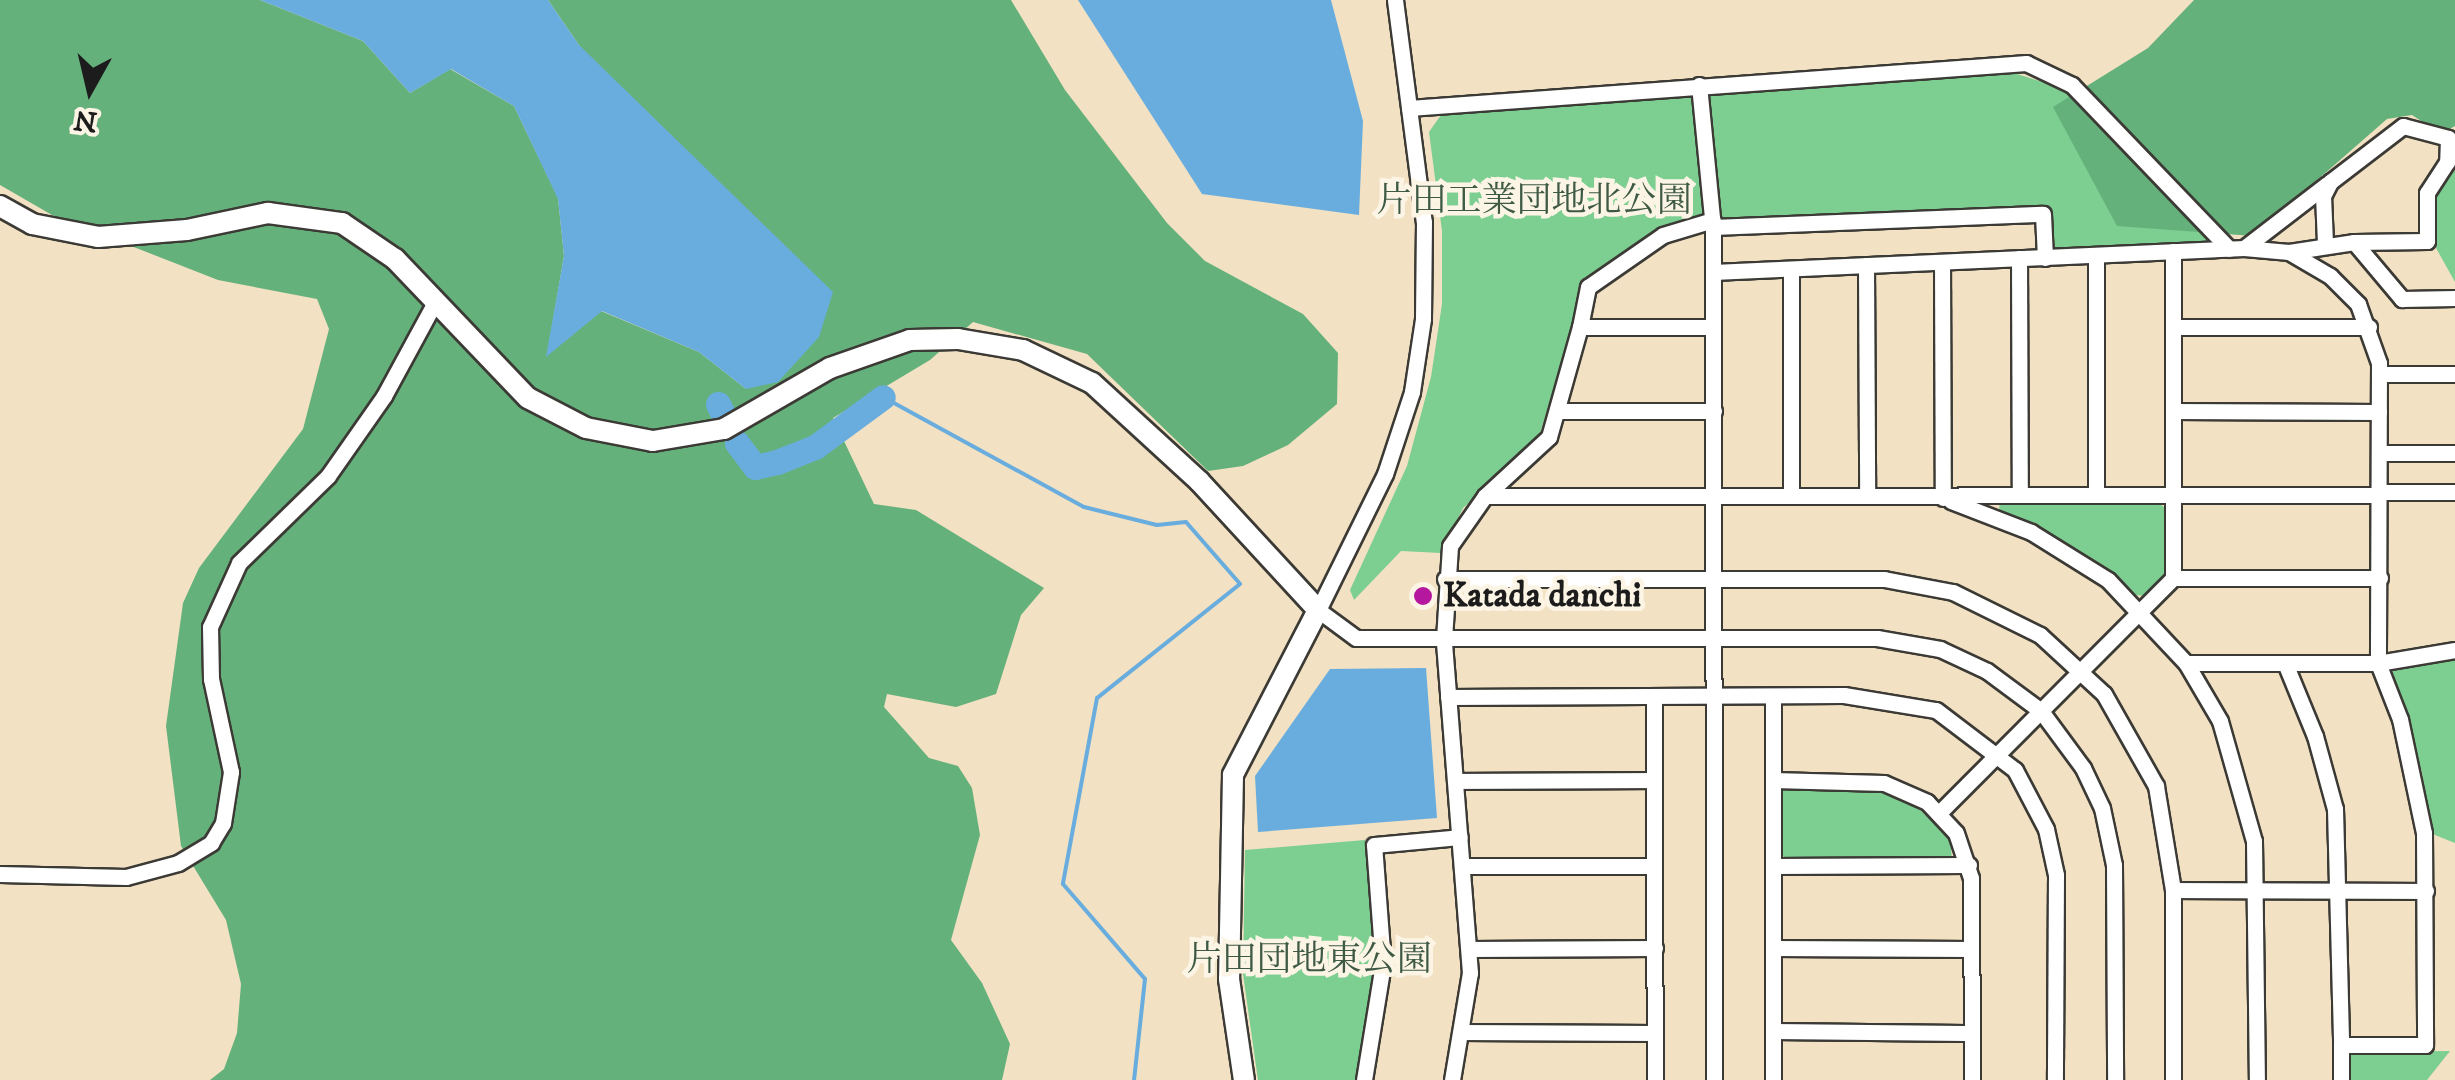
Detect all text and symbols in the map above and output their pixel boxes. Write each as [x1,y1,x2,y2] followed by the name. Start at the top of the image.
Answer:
[40,40,140,140] north arrow
[72,101,100,139] text: N
[1377,180,1691,222] park label: 片田工業団地北公園
[1443,575,1641,617] place label: Katada danchi
[1412,585,1434,607] marker: Katada danchi
[1187,939,1431,981] park label: 片田団地東公園

